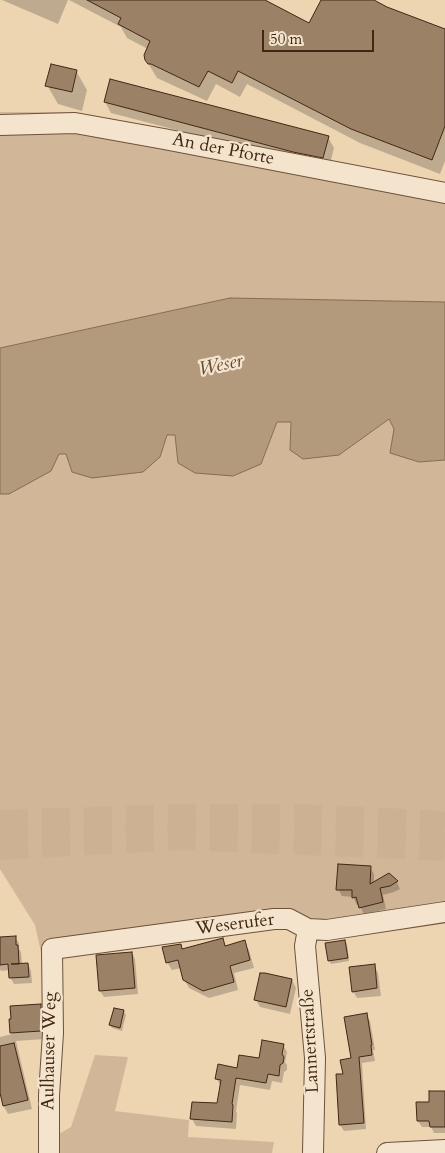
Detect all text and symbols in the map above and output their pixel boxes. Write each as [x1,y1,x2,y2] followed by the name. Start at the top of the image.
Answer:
[265,20,378,52] scale bar
[270,29,302,49] text: 50 m
[170,130,276,170] street label: An der Pforte
[197,350,245,382] water label: Weser
[195,909,275,941] street label: Weserufer
[297,988,325,1094] street label: Lannertstraße
[38,992,62,1110] street label: Aulhauser Weg

